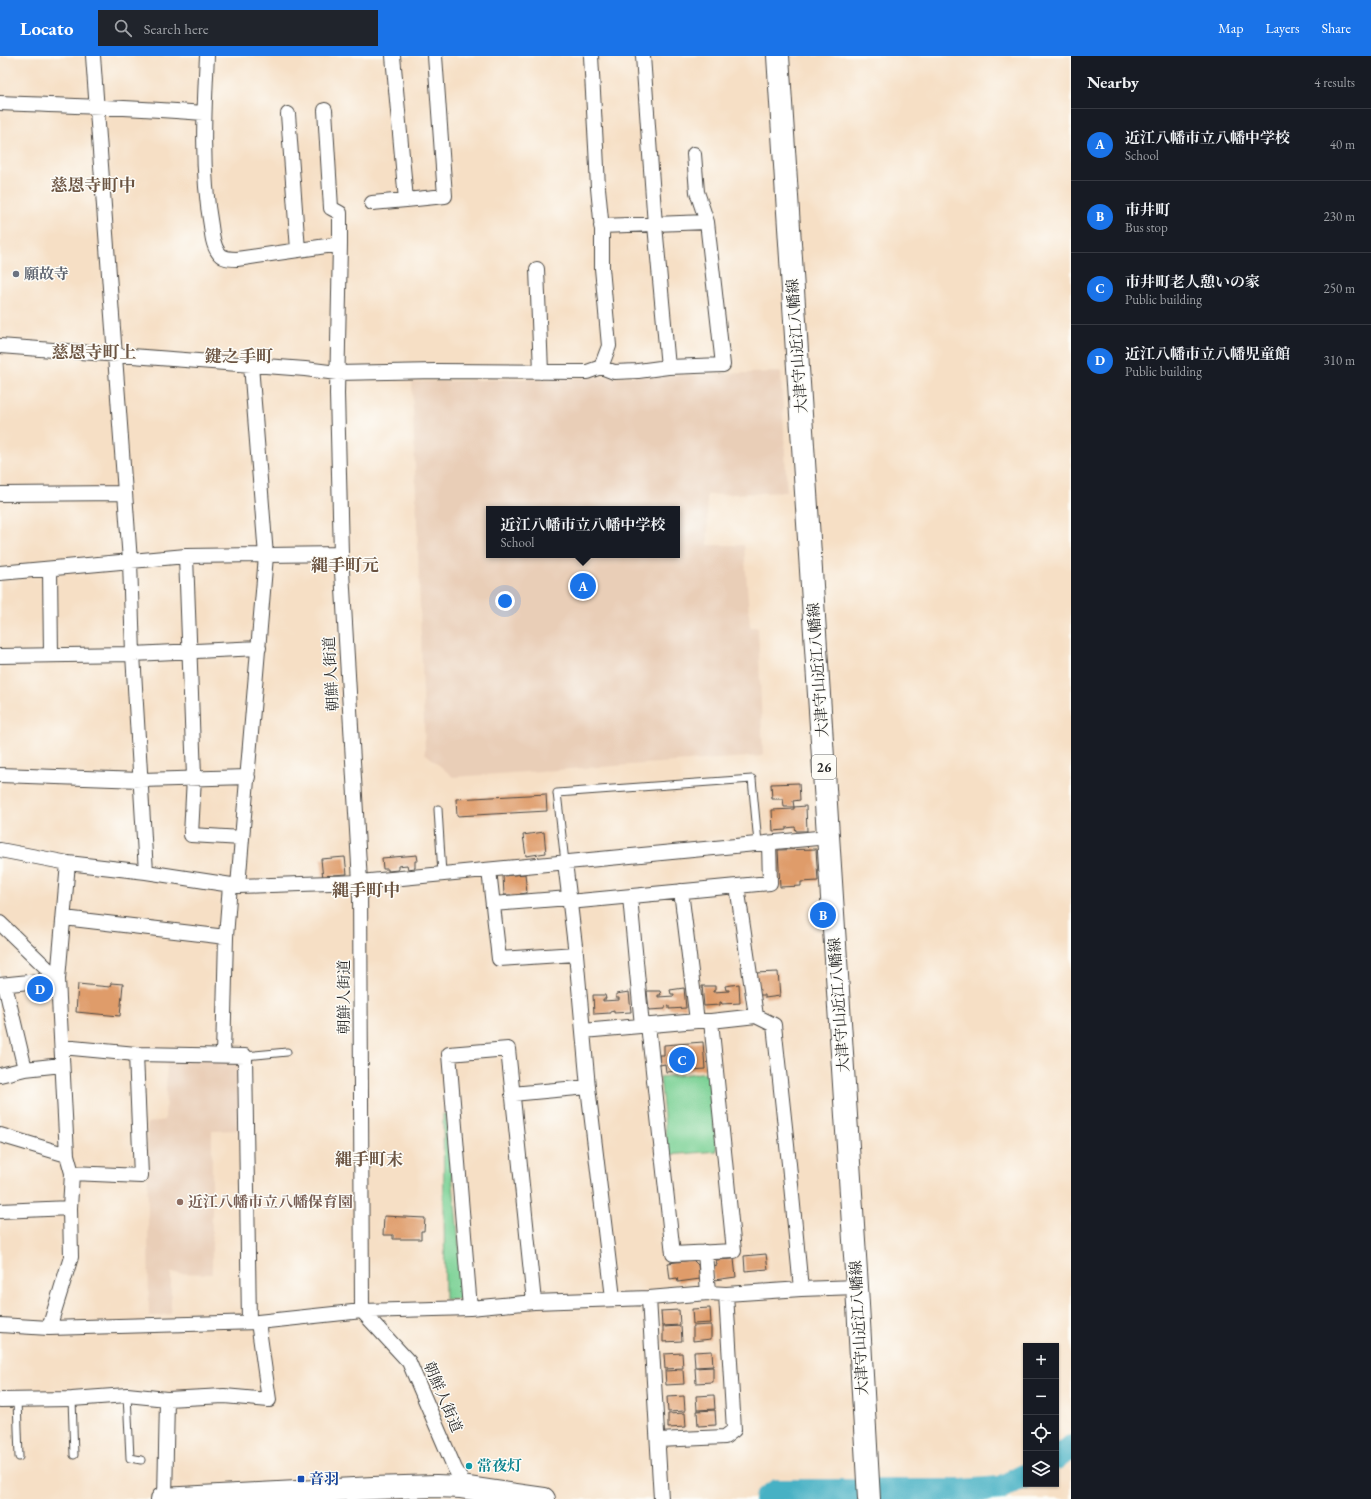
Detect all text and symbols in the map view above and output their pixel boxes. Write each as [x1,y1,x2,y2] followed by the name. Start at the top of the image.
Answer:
[98,10,378,46] search box
[20,16,74,41] text: Locato
[112,17,134,39] icon: search
[144,19,209,38] text: Search here
[1218,19,1243,37] text: Map
[1265,19,1300,37] text: Layers
[1322,19,1351,37] text: Share
[1087,71,1139,93] text: Nearby
[1314,74,1355,91] text: 4 results
[1125,128,1290,147] text: 近江八幡市立八幡中学校
[1095,136,1105,153] text: A
[1330,136,1355,153] text: 40 m
[1125,147,1159,164] text: School
[51,174,136,196] district label: 慈恩寺町中
[1125,200,1170,219] text: 市井町
[1096,208,1104,225] text: B
[1324,208,1355,225] text: 230 m
[1125,219,1168,236] text: Bus stop
[24,264,69,283] place label: 願故寺
[11,269,21,279] marker: 願故寺
[1125,272,1260,291] text: 市井町老人憩いの家
[782,278,811,414] street label: 大津守山近江八幡線
[1095,280,1105,297] text: C
[1324,280,1355,297] text: 250 m
[1125,291,1202,308] text: Public building
[52,341,137,363] district label: 慈恩寺町上
[1125,344,1290,363] text: 近江八幡市立八幡児童館
[204,345,273,367] district label: 鍵之手町
[1095,352,1105,369] text: D
[1324,352,1355,369] text: 310 m
[1125,363,1202,380] text: Public building
[486,506,680,558] popup
[500,515,666,534] text: 近江八幡市立八幡中学校
[500,534,534,551] text: School
[311,554,379,576] district label: 縄手町元
[570,571,596,601] pin: A
[495,591,515,611] your location
[803,602,832,738] street label: 大津守山近江八幡線
[319,636,342,712] street label: 朝鮮人街道
[812,755,836,779] road number: 26
[332,879,400,901] district label: 縄手町中
[810,900,836,930] pin: B
[824,937,853,1073] street label: 大津守山近江八幡線
[334,959,353,1035] street label: 朝鮮人街道
[27,974,53,1004] pin: D
[669,1045,695,1075] pin: C
[335,1148,403,1170] district label: 縄手町末
[188,1192,353,1211] place label: 近江八幡市立八幡保育園
[175,1197,185,1207] marker: 近江八幡市立八幡保育園
[845,1260,872,1396] street label: 大津守山近江八幡線
[1023,1343,1059,1487] map controls
[1023,1343,1059,1379] button: +
[420,1359,467,1435] street label: 朝鮮人街道
[1023,1379,1059,1415] button: −
[1023,1415,1059,1451] button: locate
[1023,1451,1059,1487] button: layers
[477,1456,522,1475] place label: 常夜灯
[464,1461,474,1471] marker: 常夜灯
[309,1469,339,1488] place label: 音羽
[296,1474,306,1484] marker: 音羽

